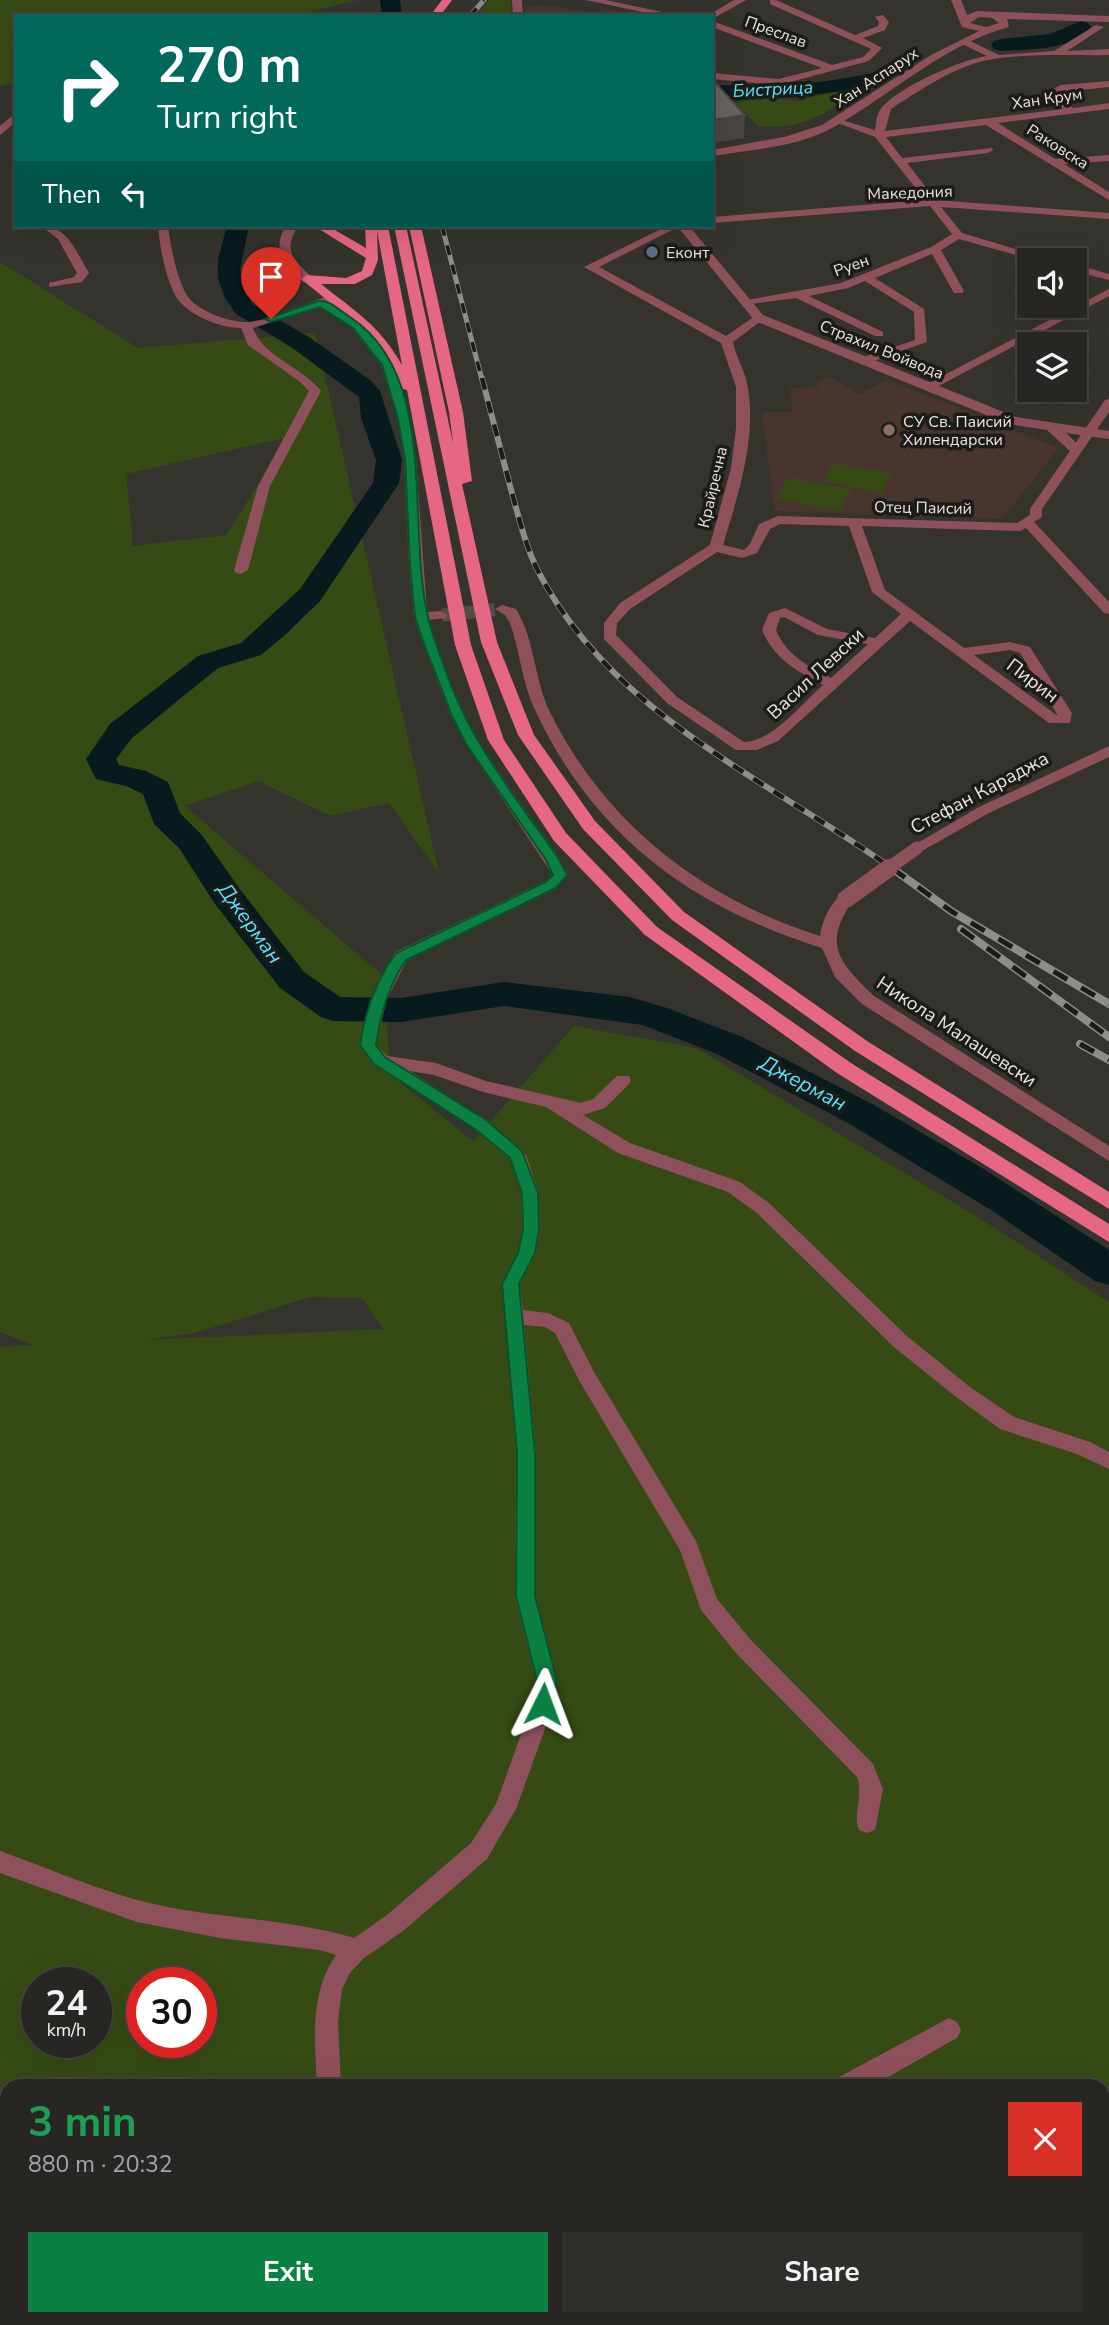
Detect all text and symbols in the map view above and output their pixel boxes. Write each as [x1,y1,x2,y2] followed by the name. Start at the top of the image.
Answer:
[742,11,810,53] street label: Преслав
[157,32,301,99] text: 270 m
[42,42,133,133] icon: right
[830,42,923,113] street label: Хан Аспарух
[732,75,814,103] water label: Бистрица
[1010,83,1084,115] street label: Хан Крум
[157,96,297,139] text: Turn right
[1022,119,1093,175] street label: Раковска
[115,175,153,213] icon: left
[42,177,101,212] text: Then
[867,181,953,205] street label: Македония
[666,242,710,264] place label: Еконт
[644,244,660,260] marker: Еконт
[241,247,301,319] pin
[1017,248,1087,402] map controls
[1017,248,1087,318] button: sound
[830,249,872,283] street label: Руен
[252,258,290,296] icon: arrive
[816,315,947,385] street label: Страхил Войвода
[1017,332,1087,402] button: layers
[903,411,1012,451] place label: СУ Св. Паисий Хилендарски
[881,422,897,438] marker: СУ Св. Паисий Хилендарски
[693,444,733,530] street label: Крайречна
[874,496,972,520] street label: Отец Паисий
[762,622,870,725] street label: Васил Левски
[1001,653,1064,709] street label: Пирин
[906,745,1053,840] street label: Стефан Караджа
[210,876,289,969] water label: Джерман
[871,970,1041,1093] street label: Никола Малашевски
[754,1048,851,1117] water label: Джерман
[506,1667,580,1741] position arrow
[126,1967,217,2058] speed limit sign: 30
[45,1980,88,2027] text: 24
[47,2018,86,2042] text: km/h
[28,2094,137,2151] text: 3 min
[1008,2102,1082,2176] button: close
[28,2149,173,2180] text: 880 m · 20:32
[28,2232,548,2312] button: Exit
[562,2232,1082,2312] button: Share

